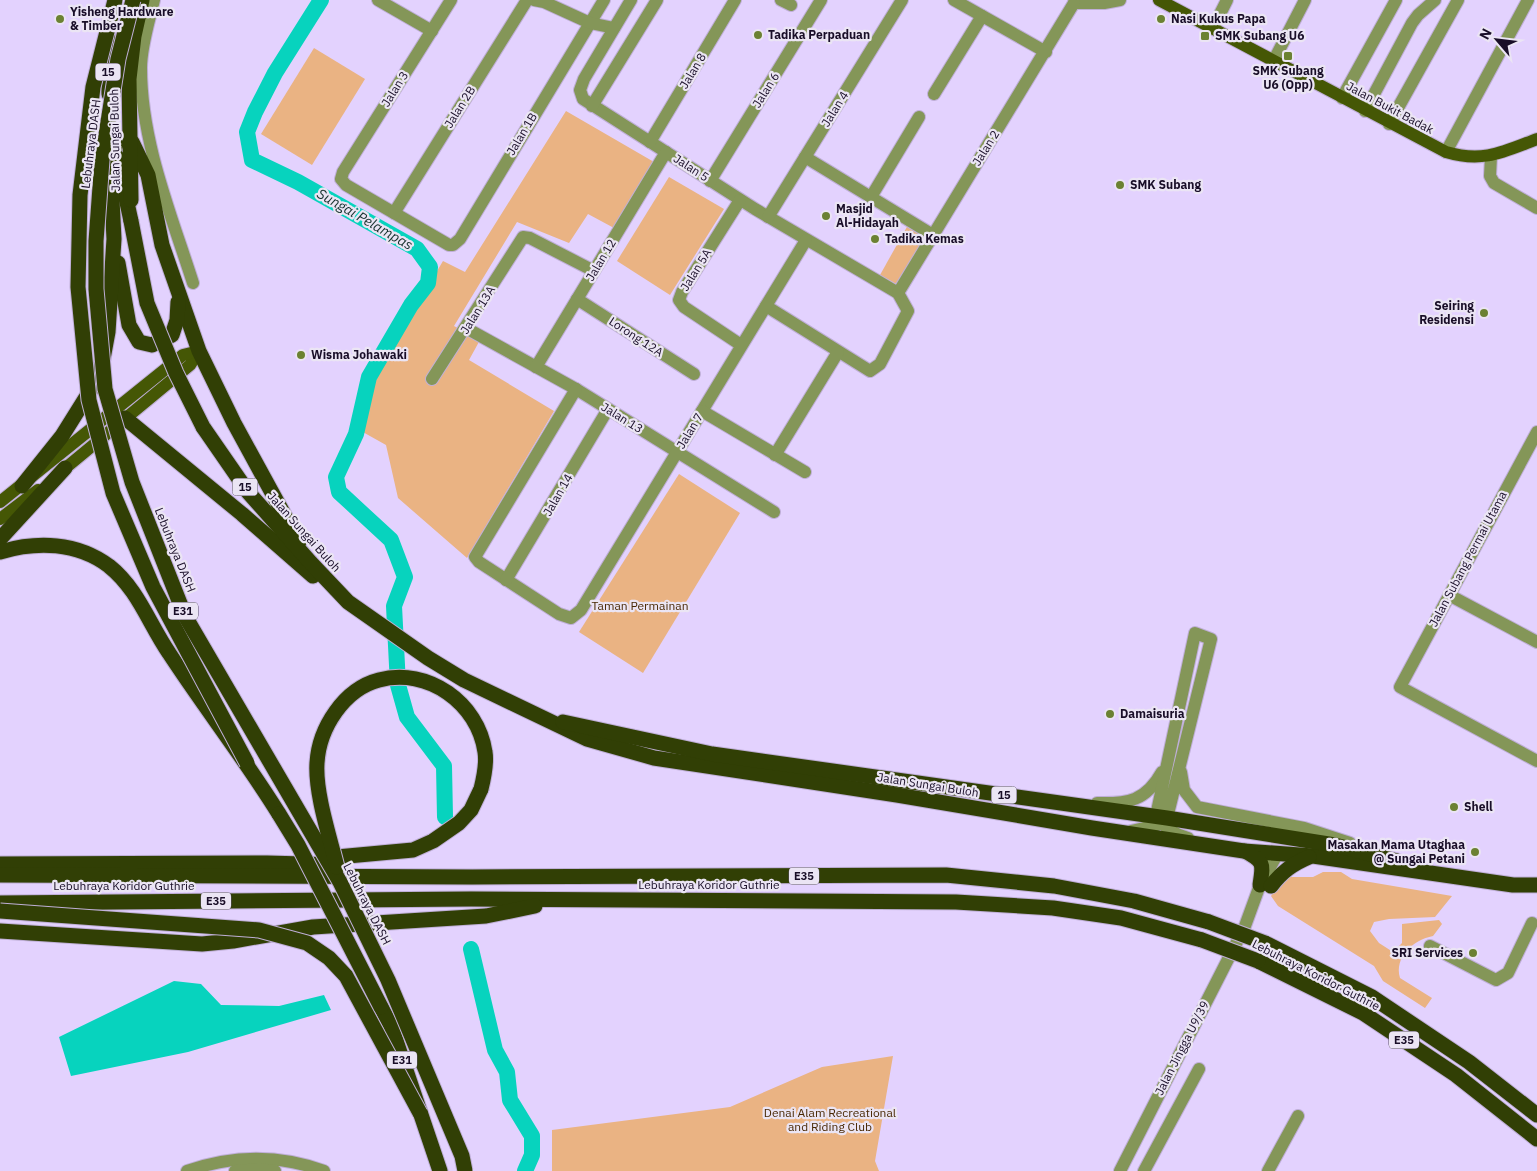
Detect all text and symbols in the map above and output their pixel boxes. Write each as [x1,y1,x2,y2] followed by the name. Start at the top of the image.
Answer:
[70,4,174,33] place label: Yisheng Hardware & Timber
[1171,11,1266,26] place label: Nasi Kukus Papa
[54,13,66,25] marker: Yisheng Hardware & Timber
[1155,13,1167,25] marker: Nasi Kukus Papa
[1472,15,1522,65] north arrow
[1475,25,1496,43] text: N
[768,27,870,42] place label: Tadika Perpaduan
[1215,28,1304,43] place label: SMK Subang U6
[752,29,764,41] marker: Tadika Perpaduan
[1199,30,1211,42] marker: SMK Subang U6
[676,50,709,91] street label: Jalan 8
[1282,50,1294,62] marker: SMK Subang U6 (Opp)
[1252,63,1324,92] place label: SMK Subang U6 (Opp)
[96,64,120,80] road number: 15
[378,68,411,109] street label: Jalan 3
[749,69,782,110] street label: Jalan 6
[1344,78,1437,137] street label: Jalan Bukit Badak
[441,83,478,131] street label: Jalan 2B
[818,88,851,129] street label: Jalan 4
[106,89,123,191] street label: Jalan Sungai Buloh
[78,98,103,189] street label: Lebuhraya DASH
[503,110,540,158] street label: Jalan 1B
[969,127,1002,168] street label: Jalan 2
[671,151,712,185] street label: Jalan 5
[1130,177,1201,192] place label: SMK Subang
[1114,179,1126,191] marker: SMK Subang
[314,184,417,254] water label: Sungai Pelampas
[836,201,899,230] place label: Masjid Al-Hidayah
[820,210,832,222] marker: Masjid Al-Hidayah
[885,231,964,246] place label: Tadika Kemas
[869,233,881,245] marker: Tadika Kemas
[582,236,619,283] street label: Jalan 12
[677,246,714,294] street label: Jalan 5A
[457,283,498,337] street label: Jalan 13A
[1419,298,1474,327] place label: Seiring Residensi
[1478,307,1490,319] marker: Seiring Residensi
[606,313,667,360] street label: Lorong 12A
[311,347,407,362] place label: Wisma Johawaki
[295,349,307,361] marker: Wisma Johawaki
[599,399,646,436] street label: Jalan 13
[673,410,706,451] street label: Jalan 7
[540,471,576,519] street label: Jalan 14
[232,478,258,496] road number: 15
[1425,488,1510,629] street label: Jalan Subang Permai Utama
[265,489,344,575] street label: Jalan Sungai Buloh
[152,505,199,594] street label: Lebuhraya DASH
[592,598,688,613] park label: Taman Permainan
[168,602,198,620] road number: E31
[1120,706,1185,721] place label: Damaisuria
[1104,708,1116,720] marker: Damaisuria
[876,769,980,800] street label: Jalan Sungai Buloh
[992,786,1016,804] road number: 15
[1464,799,1493,814] place label: Shell
[1448,801,1460,813] marker: Shell
[1328,837,1465,866] place label: Masakan Mama Utaghaa @ Sungai Petani
[1469,846,1481,858] marker: Masakan Mama Utaghaa @ Sungai Petani
[340,860,395,947] street label: Lebuhraya DASH
[789,868,819,884] road number: E35
[638,877,780,892] street label: Lebuhraya Koridor Guthrie
[53,878,195,893] street label: Lebuhraya Koridor Guthrie
[201,892,231,909] road number: E35
[1250,936,1383,1014] street label: Lebuhraya Koridor Guthrie
[1391,945,1463,960] place label: SRI Services
[1467,947,1479,959] marker: SRI Services
[1151,998,1212,1098] street label: Jalan Jingga U9/39
[1389,1032,1419,1048] road number: E35
[387,1052,417,1068] road number: E31
[764,1105,896,1134] park label: Denai Alam Recreational and Riding Club

